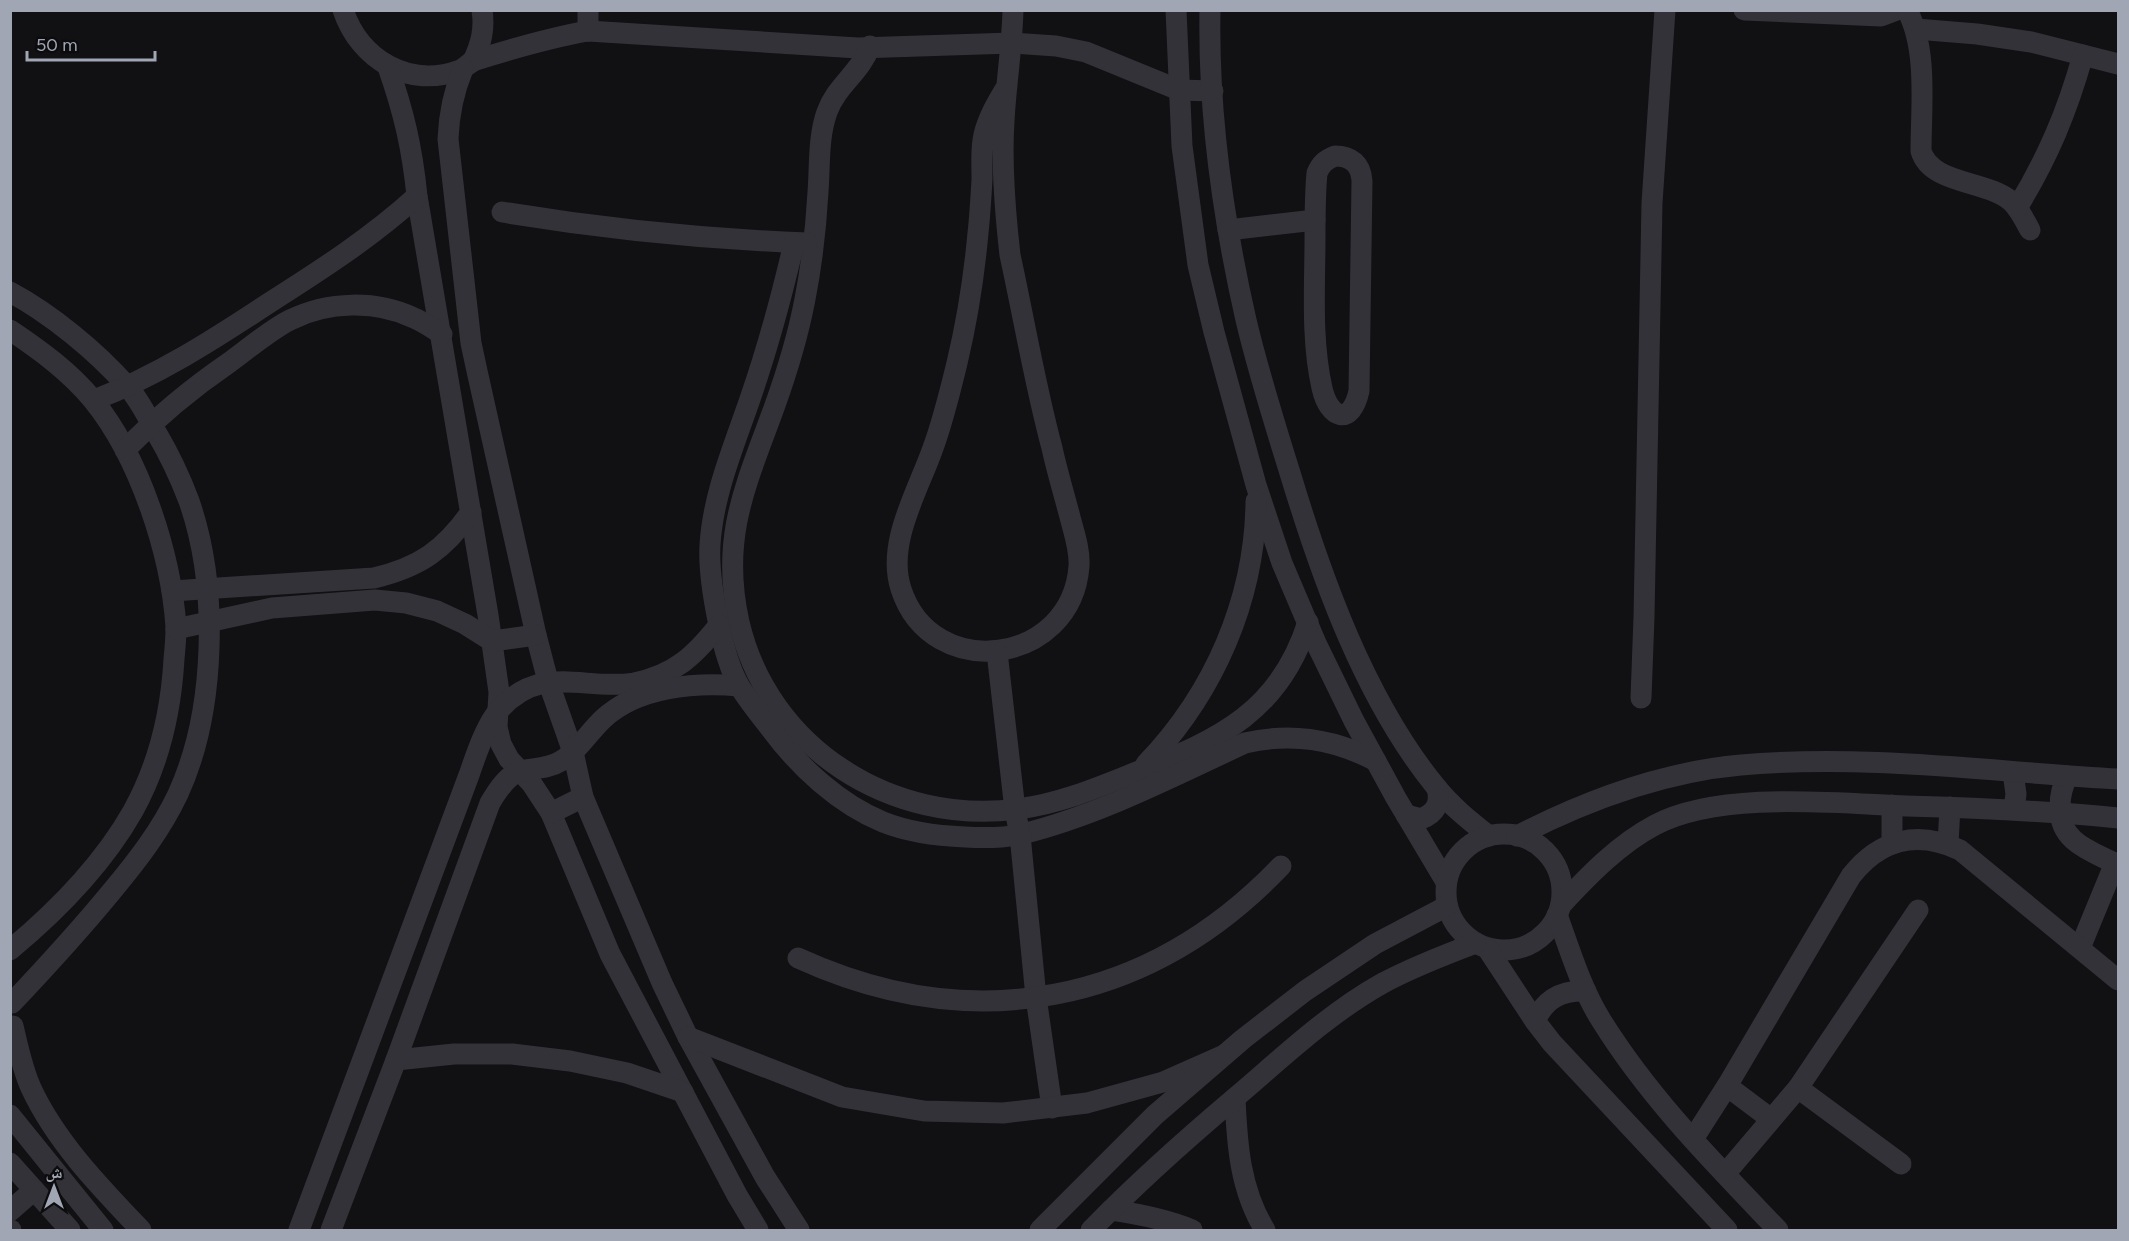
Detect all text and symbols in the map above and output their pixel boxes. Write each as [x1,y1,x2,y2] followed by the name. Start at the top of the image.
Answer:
[27,24,154,62] scale bar
[36,34,78,56] text: 50 m
[24,1157,84,1217] north arrow
[46,1163,63,1182] text: ش

